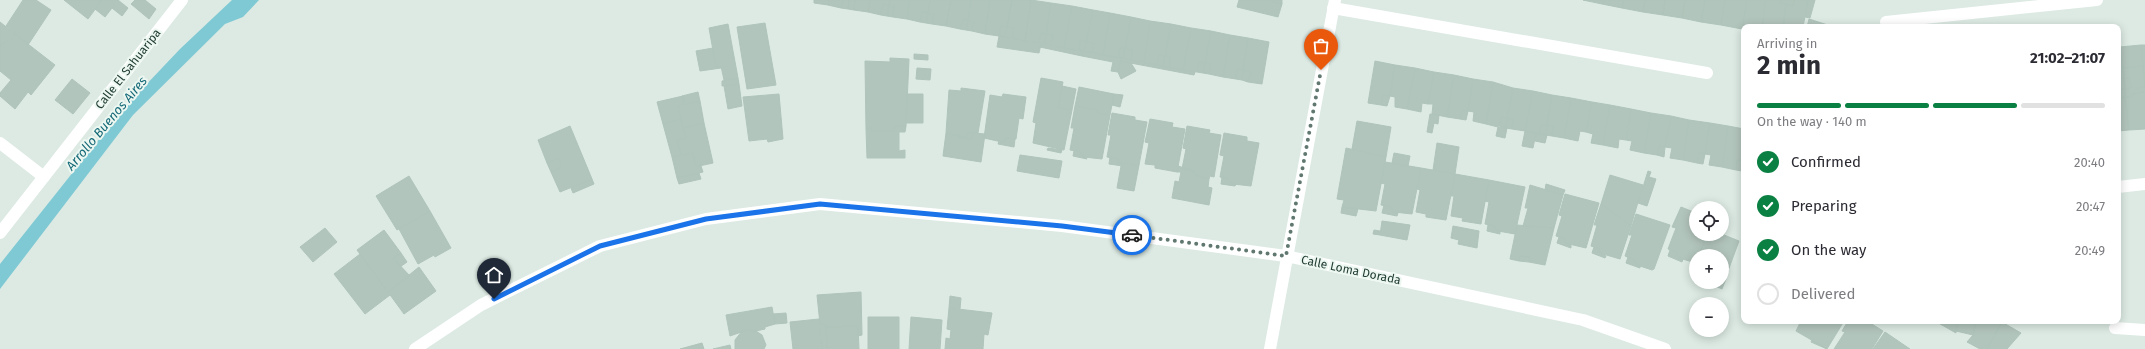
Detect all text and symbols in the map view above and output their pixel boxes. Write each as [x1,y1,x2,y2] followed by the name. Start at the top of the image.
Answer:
[92,26,164,112] street label: Calle El Sahuaripa
[1304,29,1338,70] pin
[1310,35,1332,57] icon: bag
[1757,36,1817,51] text: Arriving in
[2030,49,2105,67] text: 21:02–21:07
[1757,50,1821,81] text: 2 min
[62,74,150,174] water label: Arrollo Buenos Aires
[1757,114,1867,129] text: On the way · 140 m
[1757,151,1779,173] icon: check
[1791,153,1861,171] text: Confirmed
[2074,155,2105,170] text: 20:40
[1757,195,1779,217] icon: check
[1791,197,1856,215] text: Preparing
[2076,199,2105,214] text: 20:47
[1689,201,1729,337] map controls
[1689,201,1729,241] button: locate
[1112,215,1152,255] courier
[1121,224,1143,246] icon: car
[1757,239,1779,261] icon: check
[1791,241,1866,259] text: On the way
[2075,243,2105,258] text: 20:49
[1689,249,1729,289] button: +
[1300,253,1402,287] street label: Calle Loma Dorada
[477,258,511,299] pin
[483,264,505,286] icon: home
[1791,285,1855,303] text: Delivered
[1689,297,1729,337] button: −

